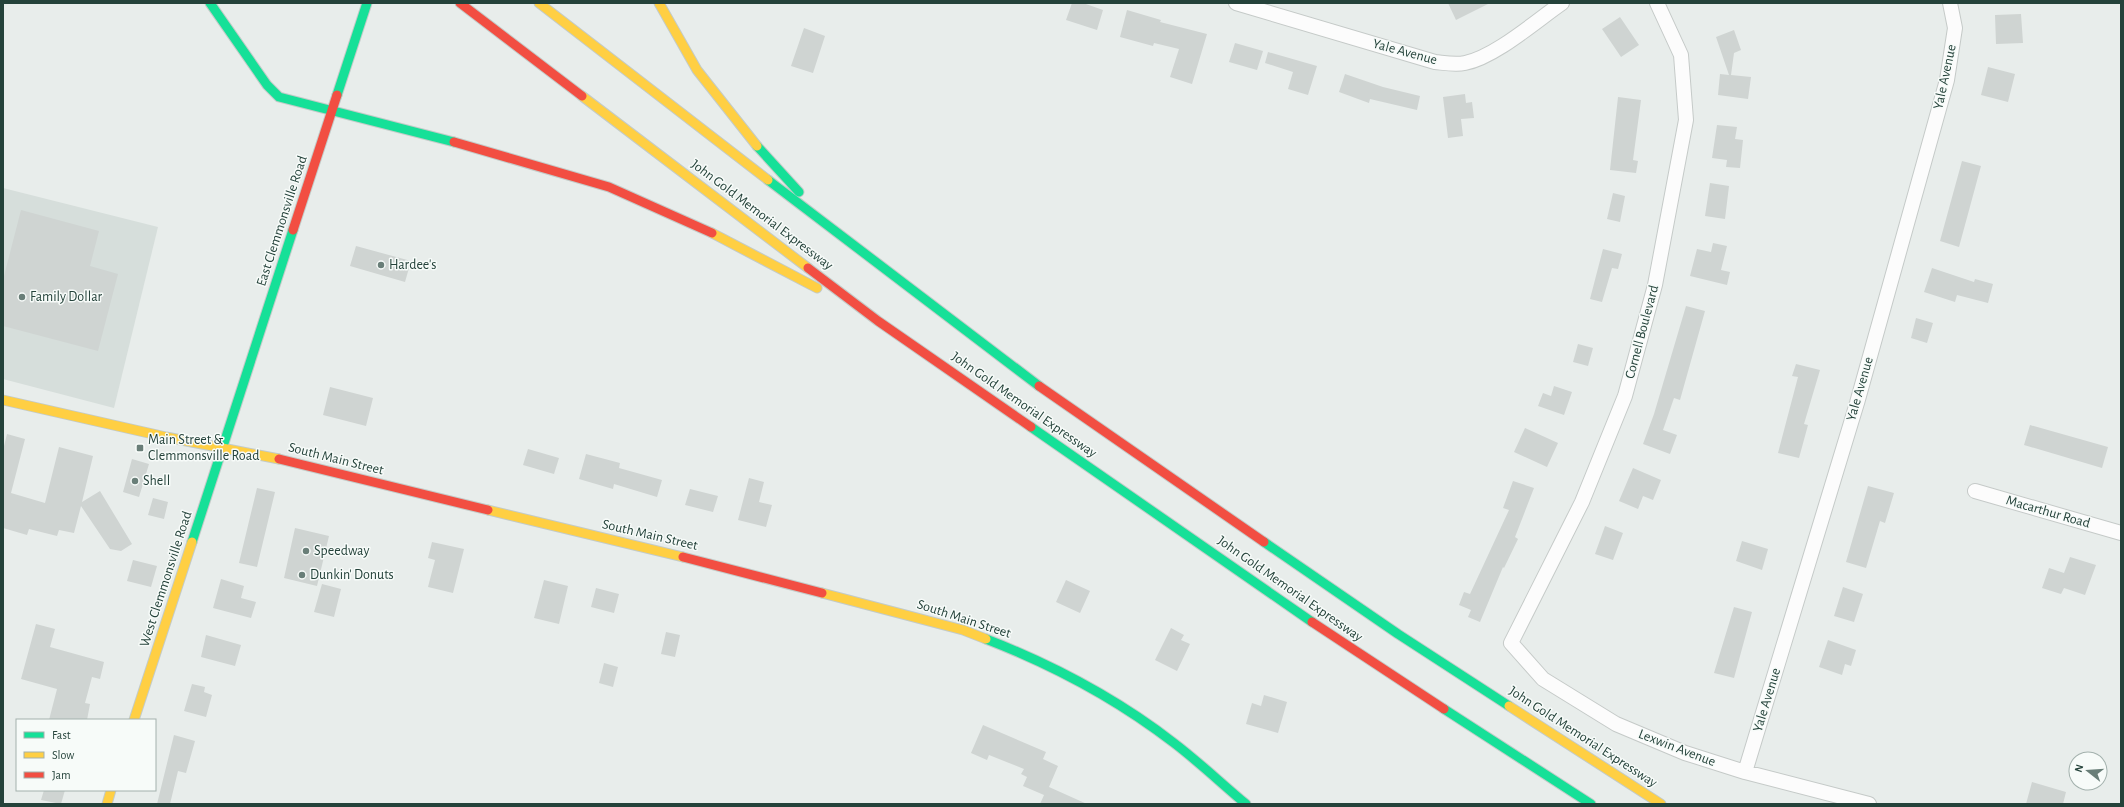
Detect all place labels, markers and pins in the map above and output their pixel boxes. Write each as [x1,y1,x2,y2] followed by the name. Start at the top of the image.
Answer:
[389,258,436,272] place label: Hardee's
[376,260,386,270] marker: Hardee's
[30,290,102,304] place label: Family Dollar
[17,292,27,302] marker: Family Dollar
[148,433,259,463] place label: Main Street & Clemmonsville Road
[135,443,145,453] marker: Main Street & Clemmonsville Road
[143,474,170,488] place label: Shell
[130,476,140,486] marker: Shell
[314,544,369,558] place label: Speedway
[301,546,311,556] marker: Speedway
[310,568,394,582] place label: Dunkin' Donuts
[297,570,307,580] marker: Dunkin' Donuts

